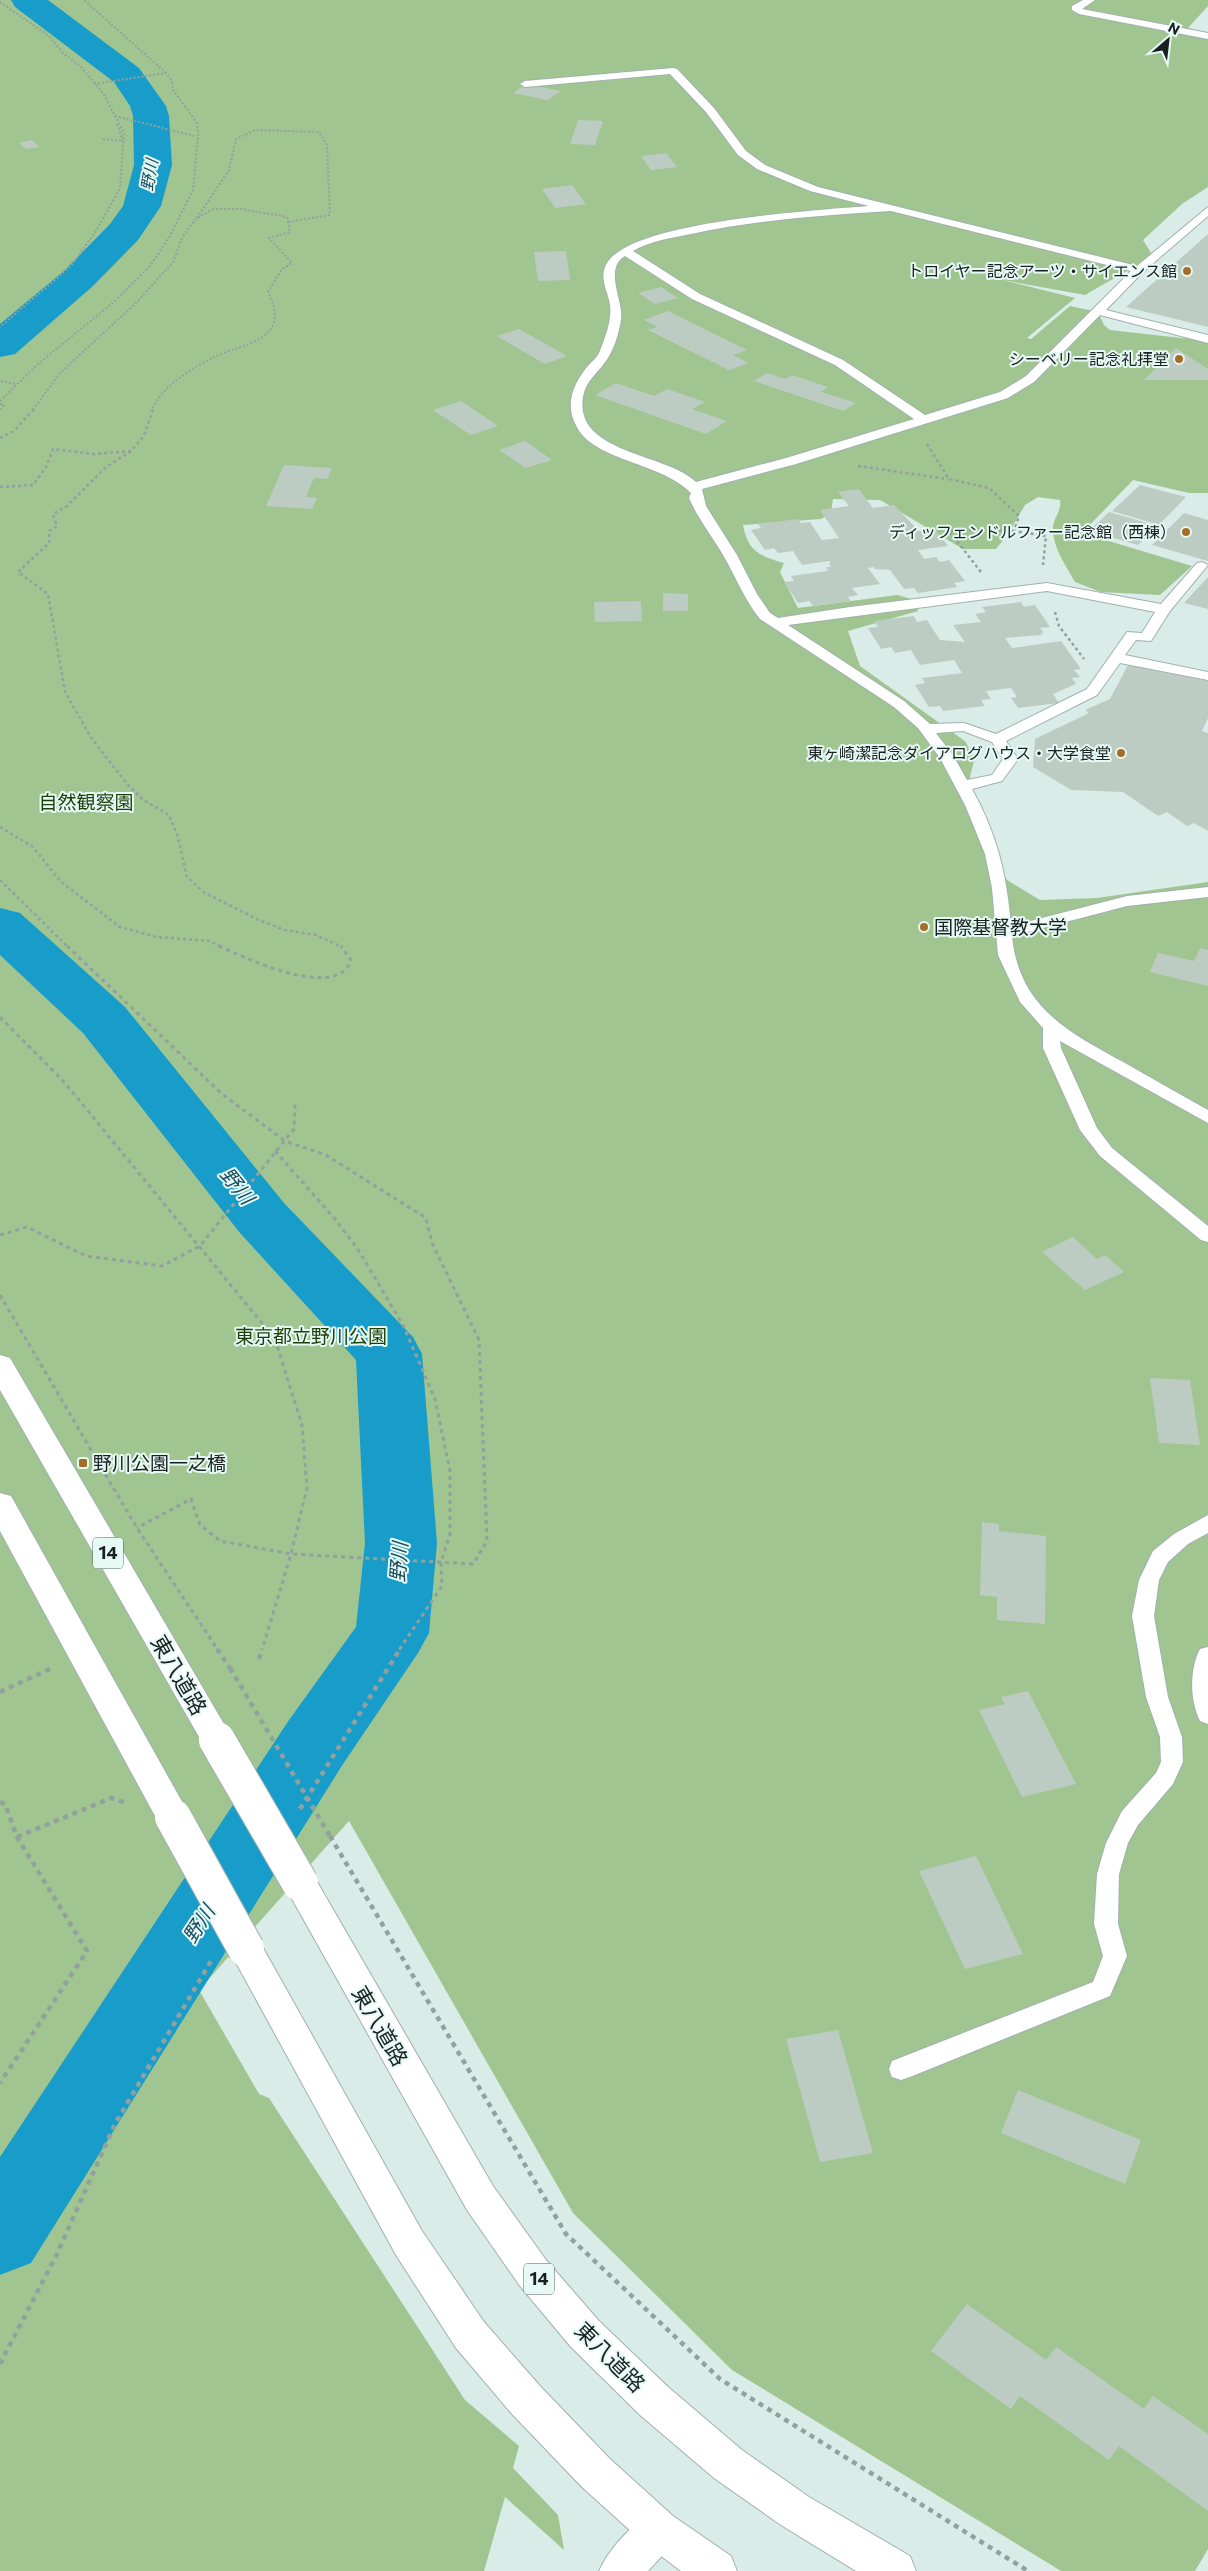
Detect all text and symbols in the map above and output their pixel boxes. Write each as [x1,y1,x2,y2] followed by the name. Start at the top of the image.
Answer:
[1143,15,1193,65] north arrow
[1166,18,1183,38] text: N
[136,156,161,192] water label: 野川
[907,261,1177,280] place label: トロイヤー記念アーツ・サイエンス館
[1181,265,1193,277] marker: トロイヤー記念アーツ・サイエンス館
[1009,349,1169,368] place label: シーベリー記念礼拝堂
[1173,353,1185,365] marker: シーベリー記念礼拝堂
[889,522,1176,541] place label: ディッフェンドルファー記念館（西棟）
[1180,526,1192,538] marker: ディッフェンドルファー記念館（西棟）
[807,743,1111,762] place label: 東ヶ崎潔記念ダイアログハウス・大学食堂
[1115,747,1127,759] marker: 東ヶ崎潔記念ダイアログハウス・大学食堂
[38,790,134,813] park label: 自然観察園
[934,915,1067,938] place label: 国際基督教大学
[918,921,930,933] marker: 国際基督教大学
[216,1162,261,1210] water label: 野川
[235,1324,387,1347] park label: 東京都立野川公園
[93,1451,226,1474] place label: 野川公園一之橋
[77,1457,89,1469] marker: 野川公園一之橋
[93,1538,123,1569] road number: 14
[385,1539,412,1583] water label: 野川
[146,1630,213,1720] street label: 東八道路
[177,1898,220,1947] water label: 野川
[347,1981,414,2071] street label: 東八道路
[524,2264,554,2294] road number: 14
[570,2316,651,2397] street label: 東八道路

